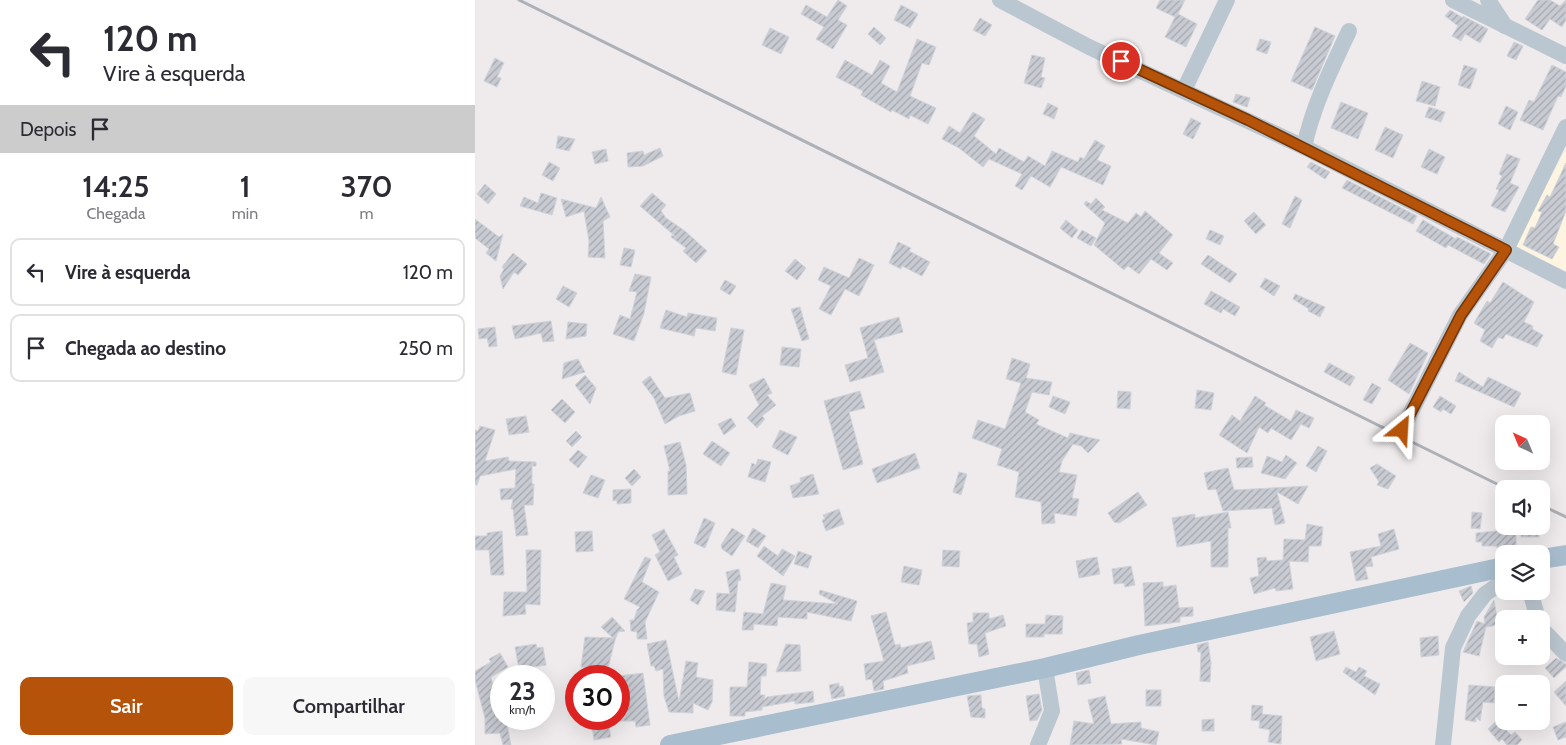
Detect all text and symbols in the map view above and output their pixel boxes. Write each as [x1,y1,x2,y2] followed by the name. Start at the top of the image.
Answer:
[103,17,197,60] text: 120 m
[20,20,85,85] icon: left
[1100,40,1142,82] pin
[1107,47,1135,75] icon: arrive
[103,60,245,87] text: Vire à esquerda
[86,115,114,143] icon: arrive
[20,118,76,141] text: Depois
[82,168,150,205] text: 14:25
[240,168,250,205] text: 1
[340,168,393,205] text: 370
[86,204,145,223] text: Chegada
[232,204,258,223] text: min
[360,204,374,223] text: m
[22,258,50,286] icon: left
[65,261,191,284] text: Vire à esquerda
[403,261,453,284] text: 120 m
[22,334,50,362] icon: arrive
[65,337,226,360] text: Chegada ao destino
[399,337,453,360] text: 250 m
[1375,403,1427,455] position arrow
[1495,415,1550,470] north arrow
[1495,415,1550,730] map controls
[1495,480,1550,535] button: sound
[1495,545,1550,600] button: layers
[1495,610,1550,665] button: +
[565,665,630,730] speed limit sign: 30
[1495,675,1550,730] button: −
[509,676,536,706] text: 23
[20,677,233,735] button: Sair
[243,677,455,735] button: Compartilhar
[509,702,536,717] text: km/h

